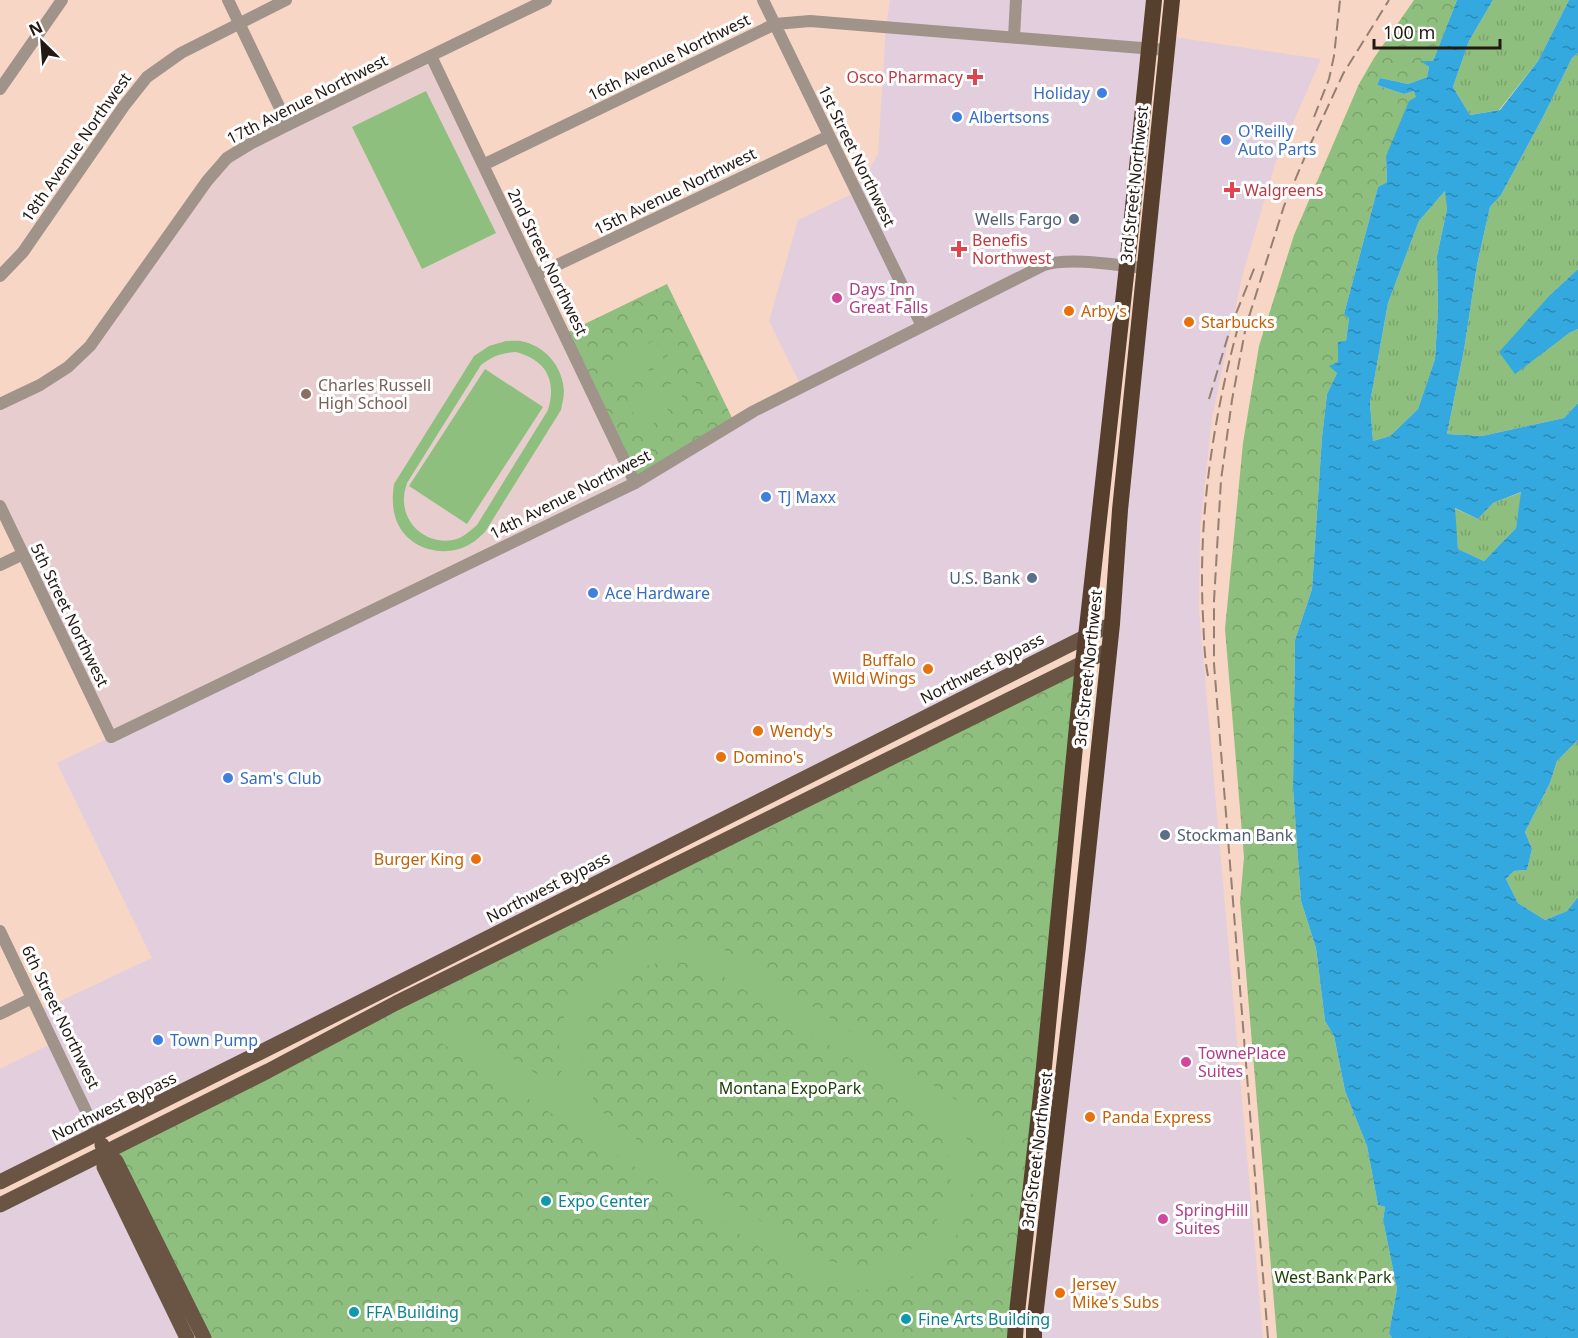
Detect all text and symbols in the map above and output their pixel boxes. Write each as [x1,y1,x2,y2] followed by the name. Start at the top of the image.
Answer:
[584,8,754,106] street label: 16th Avenue Northwest
[12,12,72,72] north arrow
[1374,12,1500,50] scale bar
[25,16,46,41] text: N
[1383,20,1435,44] text: 100 m
[223,49,391,149] street label: 17th Avenue Northwest
[846,66,964,88] place label: Osco Pharmacy
[16,68,136,226] street label: 18th Avenue Northwest
[968,70,982,84] marker: Osco Pharmacy
[813,82,901,231] street label: 1st Street Northwest
[1033,82,1091,104] place label: Holiday
[1095,86,1109,100] marker: Holiday
[1115,104,1153,263] street label: 3rd Street Northwest
[969,106,1050,128] place label: Albertsons
[950,110,964,124] marker: Albertsons
[1238,120,1316,160] place label: O'Reilly Auto Parts
[1219,133,1233,147] marker: O'Reilly Auto Parts
[590,142,760,240] street label: 15th Avenue Northwest
[1244,179,1323,201] place label: Walgreens
[1225,183,1239,197] marker: Walgreens
[503,185,593,339] street label: 2nd Street Northwest
[975,208,1062,230] place label: Wells Fargo
[1067,212,1081,226] marker: Wells Fargo
[972,229,1051,269] place label: Benefis Northwest
[950,240,968,258] marker: Benefis Northwest
[849,278,928,318] place label: Days Inn Great Falls
[830,291,844,305] marker: Days Inn Great Falls
[1081,300,1127,322] place label: Arby's
[1062,304,1076,318] marker: Arby's
[1201,311,1275,333] place label: Starbucks
[1182,315,1196,329] marker: Starbucks
[318,374,431,414] place label: Charles Russell High School
[299,387,313,401] marker: Charles Russell High School
[486,444,654,544] street label: 14th Avenue Northwest
[778,486,836,508] place label: TJ Maxx
[759,490,773,504] marker: TJ Maxx
[26,540,114,691] street label: 5th Street Northwest
[949,567,1020,589] place label: U.S. Bank
[1025,571,1039,585] marker: U.S. Bank
[605,582,710,604] place label: Ace Hardware
[586,586,600,600] marker: Ace Hardware
[1069,588,1107,747] street label: 3rd Street Northwest
[916,627,1048,709] street label: Northwest Bypass
[832,649,916,689] place label: Buffalo Wild Wings
[921,662,935,676] marker: Buffalo Wild Wings
[770,720,833,742] place label: Wendy's
[751,724,765,738] marker: Wendy's
[733,746,804,768] place label: Domino's
[714,750,728,764] marker: Domino's
[240,767,321,789] place label: Sam's Club
[221,771,235,785] marker: Sam's Club
[1177,824,1294,846] place label: Stockman Bank
[1158,828,1172,842] marker: Stockman Bank
[482,846,614,928] street label: Northwest Bypass
[374,848,464,870] place label: Burger King
[469,852,483,866] marker: Burger King
[17,942,105,1093] street label: 6th Street Northwest
[170,1029,258,1051] place label: Town Pump
[151,1033,165,1047] marker: Town Pump
[1198,1042,1286,1082] place label: TownePlace Suites
[1179,1055,1193,1069] marker: TownePlace Suites
[48,1066,180,1146] street label: Northwest Bypass
[1016,1070,1058,1229] street label: 3rd Street Northwest
[719,1077,862,1099] park label: Montana ExpoPark
[1102,1106,1211,1128] place label: Panda Express
[1083,1110,1097,1124] marker: Panda Express
[558,1190,650,1212] place label: Expo Center
[539,1194,553,1208] marker: Expo Center
[1175,1199,1248,1239] place label: SpringHill Suites
[1156,1212,1170,1226] marker: SpringHill Suites
[1275,1266,1392,1288] park label: West Bank Park
[1070,1273,1159,1313] place label: Jersey Mike's Subs
[1053,1286,1067,1300] marker: Jersey Mike's Subs
[366,1301,459,1323] place label: FFA Building
[347,1305,361,1319] marker: FFA Building
[918,1308,1050,1330] place label: Fine Arts Building
[899,1312,913,1326] marker: Fine Arts Building

